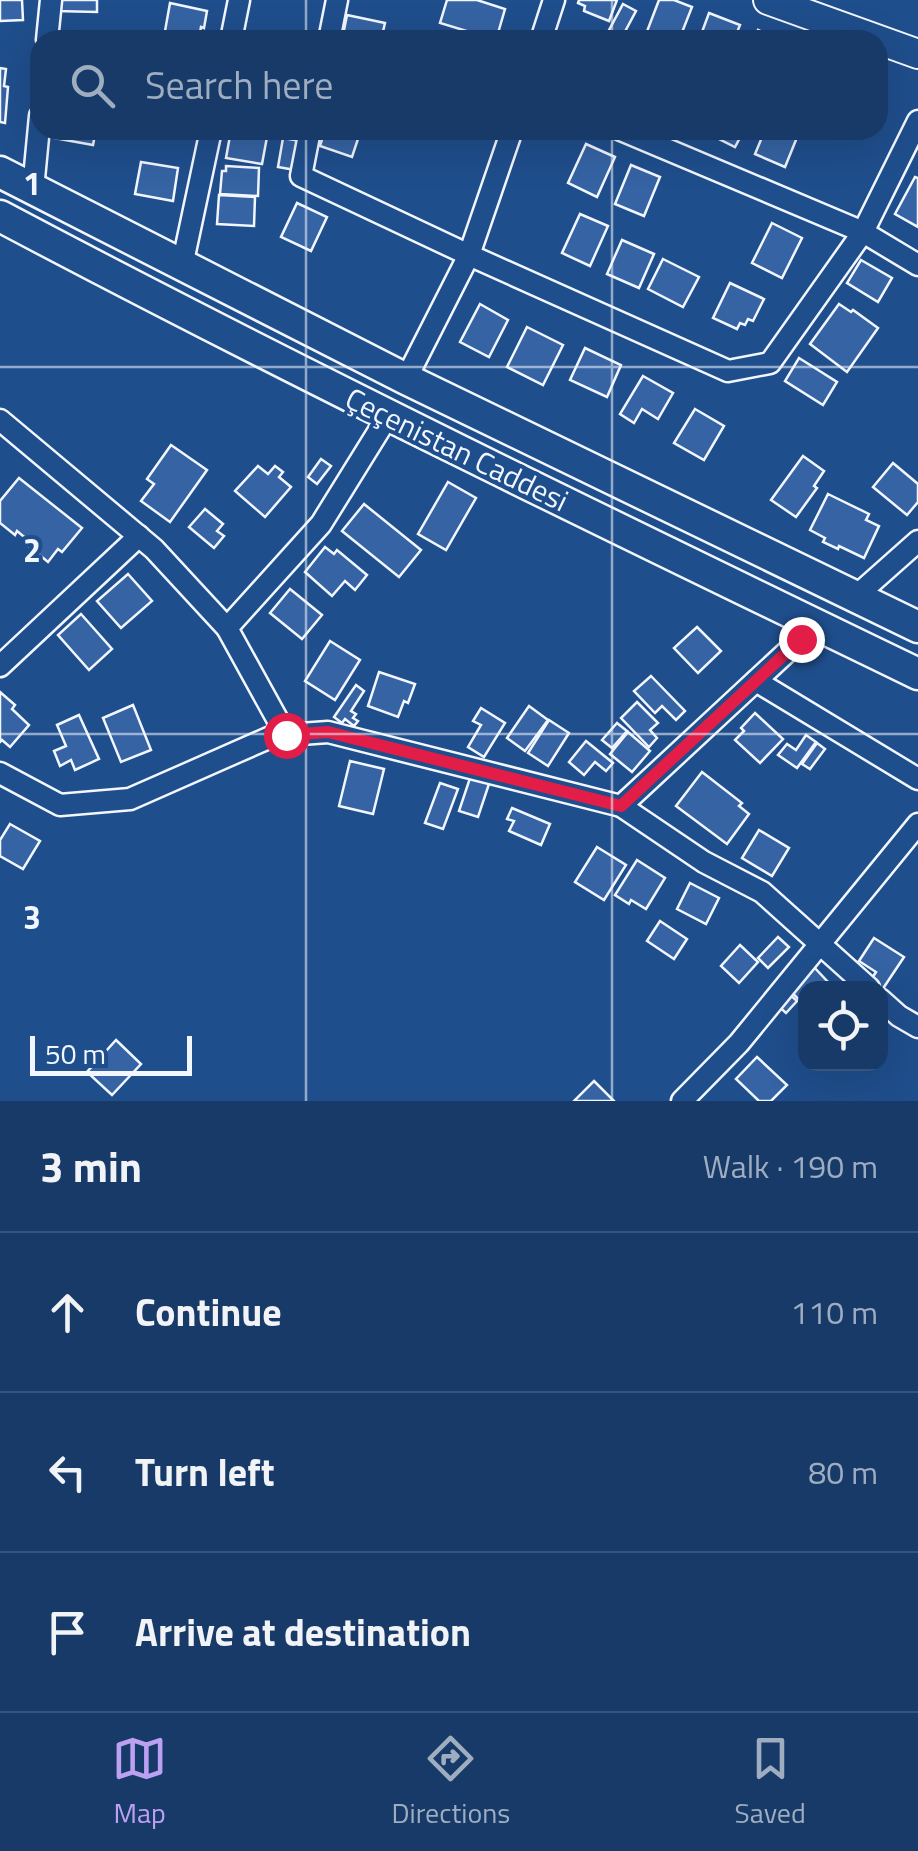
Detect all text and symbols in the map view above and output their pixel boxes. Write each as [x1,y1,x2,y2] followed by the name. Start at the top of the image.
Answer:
[30,30,888,140] search box
[145,56,333,114] text: Search here
[65,58,120,113] icon: search
[23,159,41,207] text: 1
[338,375,576,523] street label: Çeçenistan Caddesi
[23,526,41,574] text: 2
[779,617,825,663] route end
[264,713,310,759] route start
[23,893,41,941] text: 3
[798,981,888,1071] map controls
[798,981,888,1071] button: locate
[30,1031,192,1076] scale bar
[45,1032,106,1075] text: 50 m
[40,1134,142,1198] text: 3 min
[703,1142,878,1190] text: Walk · 190 m
[135,1283,282,1341] text: Continue
[40,1285,95,1340] icon: ahead
[790,1288,878,1336] text: 110 m
[135,1443,275,1501] text: Turn left
[40,1445,95,1500] icon: left
[808,1448,878,1496] text: 80 m
[135,1603,471,1661] text: Arrive at destination
[40,1605,95,1660] icon: arrive
[112,1731,167,1834] tab: Map
[391,1731,510,1834] tab: Directions
[735,1731,806,1834] tab: Saved

